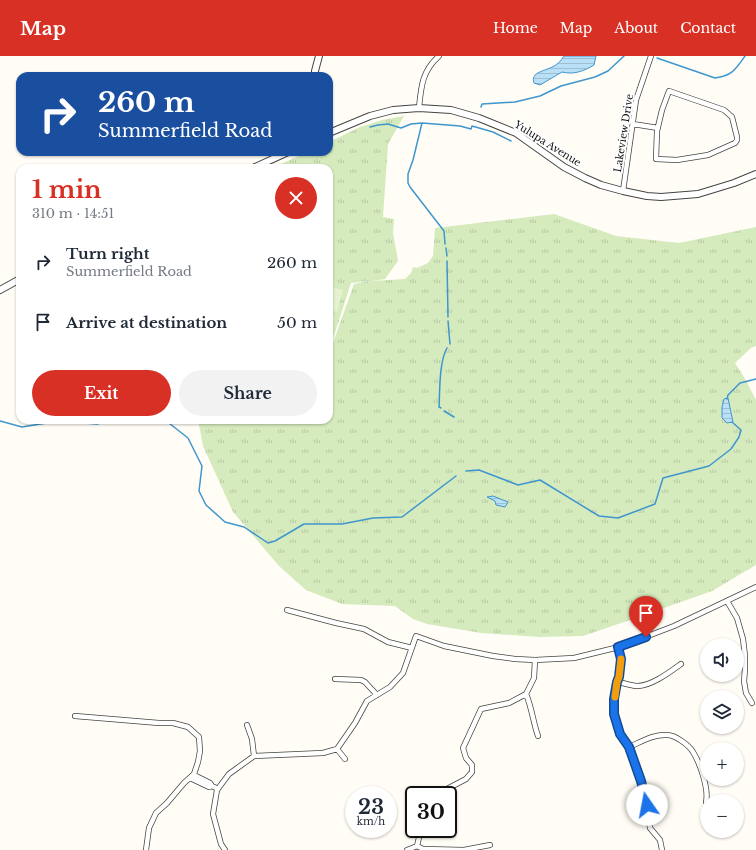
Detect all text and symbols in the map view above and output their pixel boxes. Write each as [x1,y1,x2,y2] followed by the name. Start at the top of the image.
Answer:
[20,17,66,40] text: Map
[493,19,538,37] text: Home
[560,19,592,37] text: Map
[614,19,658,37] text: About
[680,19,736,37] text: Contact
[98,85,195,120] text: 260 m
[32,88,84,140] icon: right
[611,93,636,173] street label: Lakeview Drive
[511,117,584,169] street label: Yulupa Avenue
[98,120,272,142] text: Summerfield Road
[32,175,102,204] text: 1 min
[275,177,317,219] button: close
[32,205,114,222] text: 310 m · 14:51
[66,244,149,263] text: Turn right
[32,251,54,273] icon: right
[267,253,317,272] text: 260 m
[66,263,192,280] text: Summerfield Road
[32,311,54,333] icon: arrive
[66,313,227,332] text: Arrive at destination
[277,313,317,332] text: 50 m
[32,370,171,416] button: Exit
[179,370,317,416] button: Share
[629,596,663,637] pin
[635,602,657,624] icon: arrive
[700,638,744,838] map controls
[700,638,744,682] button: sound
[700,690,744,734] button: layers
[700,742,744,786] button: +
[626,784,668,826] position arrow
[405,786,457,838] speed limit sign: 30
[700,794,744,838] button: −
[358,795,384,819] text: 23
[357,815,385,828] text: km/h

